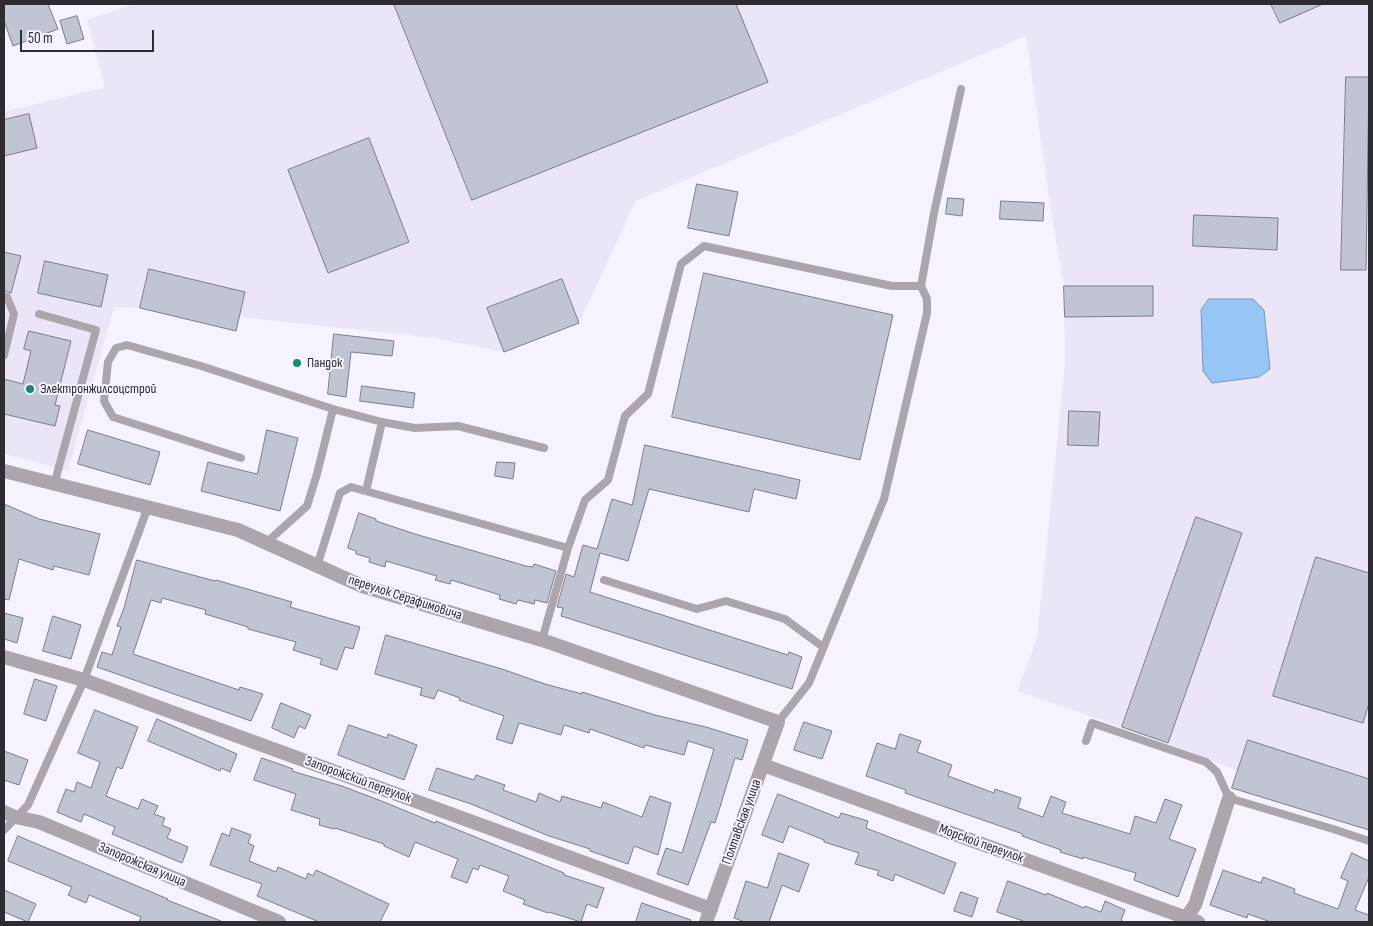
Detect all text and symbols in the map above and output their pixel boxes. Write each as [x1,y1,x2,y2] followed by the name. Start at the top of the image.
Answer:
[22,20,156,52] scale bar
[28,29,53,48] text: 50 m
[307,355,342,371] place label: Пандок
[291,357,303,369] marker: Пандок
[40,381,156,397] place label: Электронжилсоцстрой
[24,383,36,395] marker: Электронжилсоцстрой
[346,572,464,624] street label: переулок Серафимовича
[303,753,413,807] street label: Запорожский переулок
[719,777,765,867] street label: Полтавская улица
[936,821,1026,867] street label: Морской переулок
[96,839,188,891] street label: Запорожская улица

